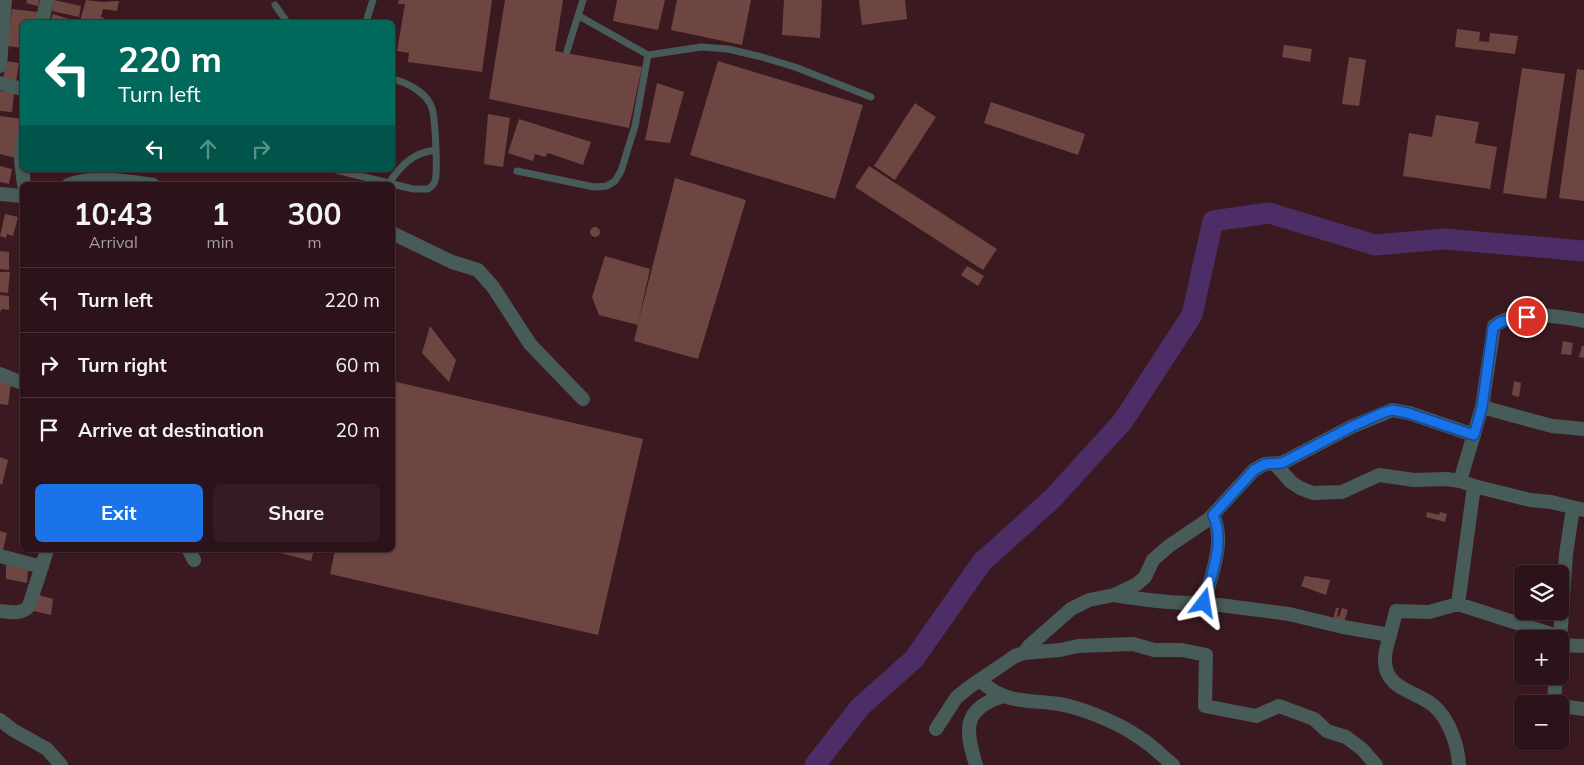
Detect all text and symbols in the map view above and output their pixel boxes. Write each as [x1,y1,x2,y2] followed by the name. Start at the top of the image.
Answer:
[118,37,222,81] text: 220 m
[35,40,100,105] icon: left
[118,80,201,108] text: Turn left
[141,135,169,163] icon: left
[194,135,222,163] icon: ahead
[247,135,275,163] icon: right
[74,195,153,233] text: 10:43
[211,195,229,233] text: 1
[287,195,341,233] text: 300
[89,232,138,252] text: Arrival
[207,232,234,252] text: min
[307,232,321,252] text: m
[35,286,63,314] icon: left
[78,288,153,312] text: Turn left
[324,288,380,312] text: 220 m
[1506,296,1548,338] pin
[1513,303,1541,331] icon: arrive
[35,351,63,379] icon: right
[78,353,167,377] text: Turn right
[336,353,380,377] text: 60 m
[35,416,63,444] icon: arrive
[78,418,264,442] text: Arrive at destination
[336,418,380,442] text: 20 m
[35,484,203,542] button: Exit
[213,484,380,542] button: Share
[1514,565,1569,750] map controls
[1514,565,1569,620] button: layers
[1177,576,1229,628] position arrow
[1514,630,1569,685] button: +
[1514,695,1569,750] button: −

